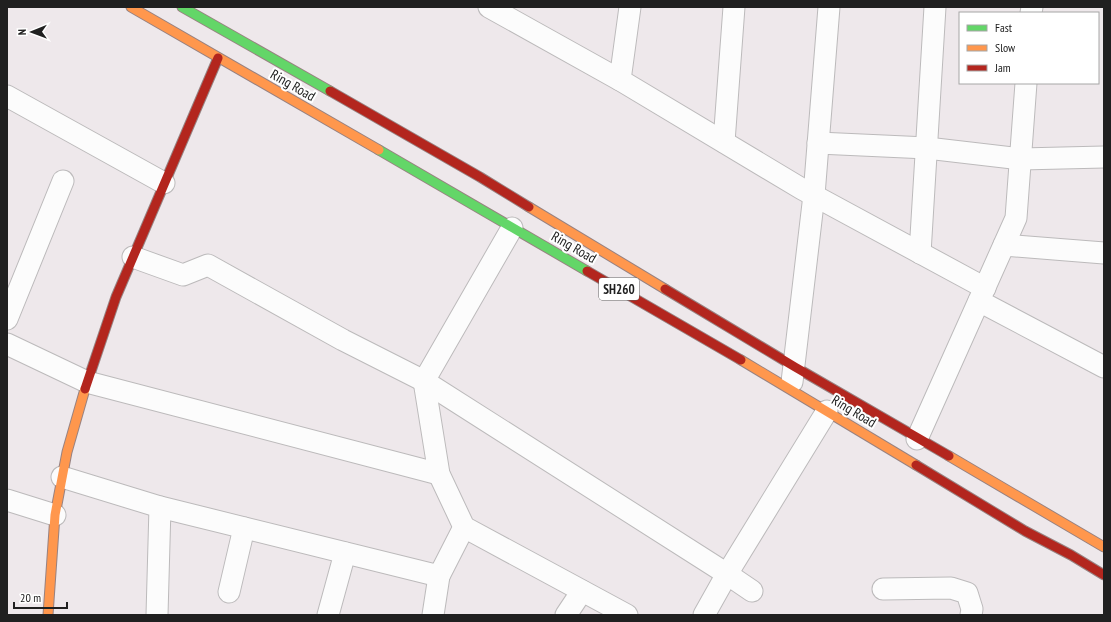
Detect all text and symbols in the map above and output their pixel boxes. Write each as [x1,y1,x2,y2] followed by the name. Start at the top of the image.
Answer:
[12,12,52,52] north arrow
[959,12,1099,84] legend
[995,20,1013,35] text: Fast
[15,29,29,35] text: N
[995,40,1016,55] text: Slow
[994,60,1011,75] text: Jam
[267,65,319,105] street label: Ring Road
[548,227,600,267] street label: Ring Road
[599,278,639,300] road number: SH260
[828,391,880,431] street label: Ring Road
[14,584,67,610] scale bar
[20,590,41,605] text: 20 m

